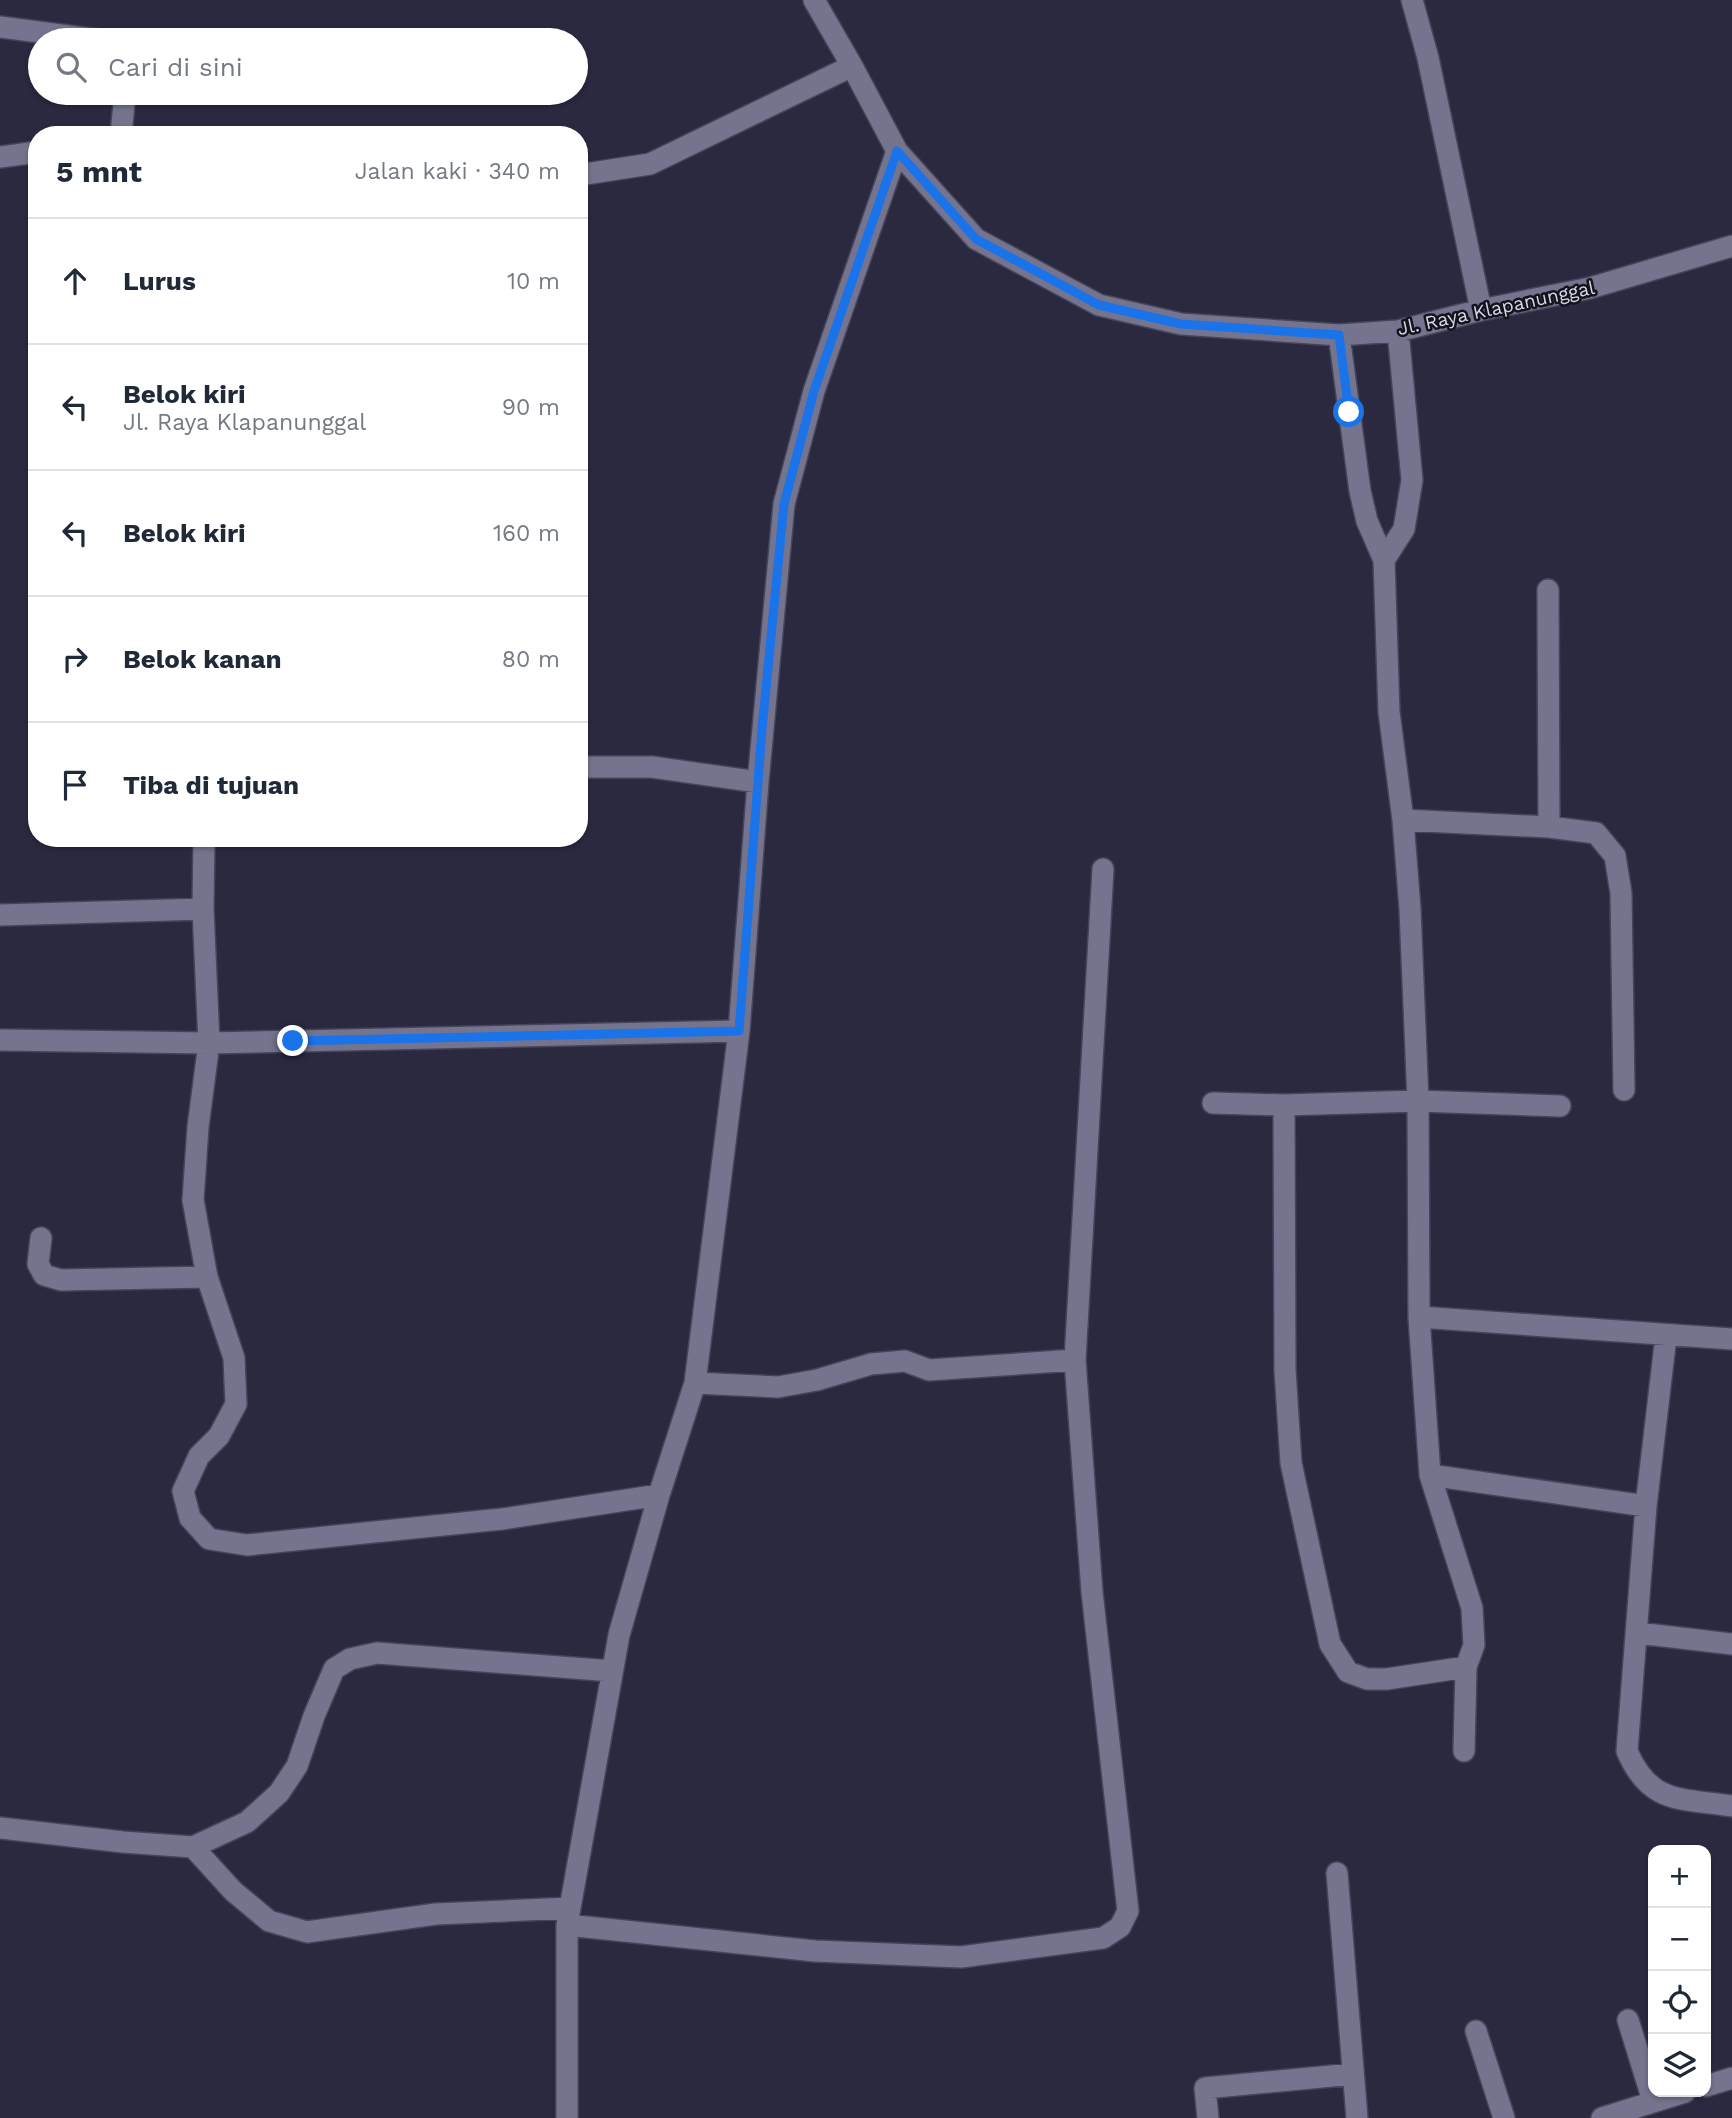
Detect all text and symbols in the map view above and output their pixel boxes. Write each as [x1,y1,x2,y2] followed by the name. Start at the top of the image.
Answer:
[28,28,588,105] search box
[52,48,90,86] icon: search
[108,52,243,82] text: Cari di sini
[56,154,142,189] text: 5 mnt
[355,158,560,185] text: Jalan kaki · 340 m
[56,262,94,300] icon: ahead
[123,266,196,296] text: Lurus
[507,268,560,295] text: 10 m
[1395,276,1597,340] street label: Jl. Raya Klapanunggal
[123,379,246,409] text: Belok kiri
[56,388,94,426] icon: left
[502,394,560,421] text: 90 m
[1333,396,1364,427] route start
[123,409,366,436] text: Jl. Raya Klapanunggal
[56,514,94,552] icon: left
[123,518,246,548] text: Belok kiri
[493,520,560,547] text: 160 m
[56,640,94,678] icon: right
[123,644,282,674] text: Belok kanan
[502,646,560,673] text: 80 m
[56,766,94,804] icon: arrive
[123,770,299,800] text: Tiba di tujuan
[277,1025,308,1056] route end
[1648,1845,1711,2097] map controls
[1648,1845,1711,1908] button: +
[1648,1908,1711,1971] button: −
[1648,1971,1711,2034] button: locate
[1648,2034,1711,2097] button: layers

